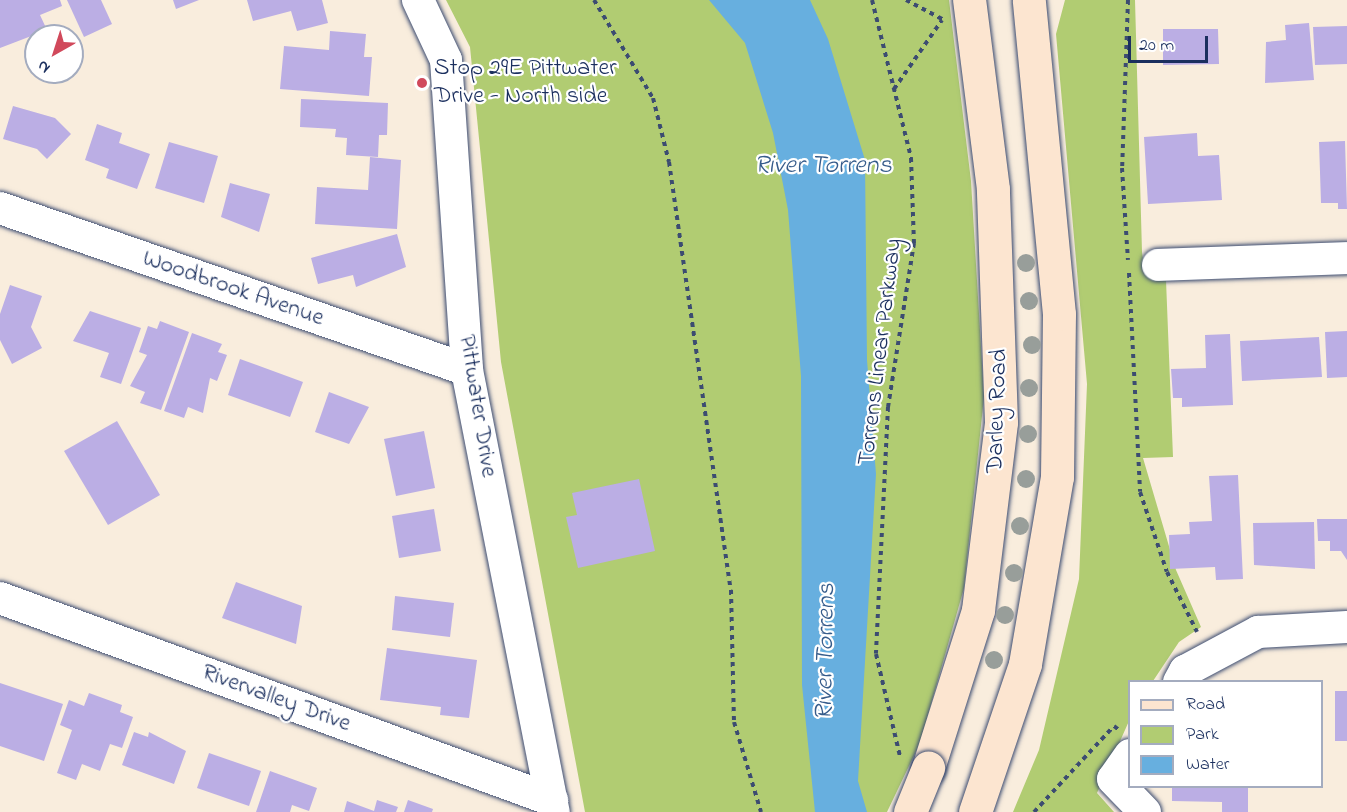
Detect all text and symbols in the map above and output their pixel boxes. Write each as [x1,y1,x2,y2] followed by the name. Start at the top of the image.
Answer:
[24,24,84,84] north arrow
[1131,24,1210,62] scale bar
[1139,33,1174,59] text: 20 m
[32,54,56,79] text: N
[434,55,617,111] place label: Stop 29E Pittwater Drive - North side
[415,76,429,90] marker: Stop 29E Pittwater Drive - North side
[754,151,892,183] water label: River Torrens
[853,237,909,467] street label: Torrens Linear Parkway
[139,245,327,333] street label: Woodbrook Avenue
[452,333,502,479] street label: Pittwater Drive
[981,348,1015,474] street label: Darley Road
[810,583,844,721] water label: River Torrens
[198,659,354,739] street label: Rivervalley Drive
[1128,680,1323,788] legend
[1186,692,1225,718] text: Road
[1186,722,1219,748] text: Park
[1186,752,1229,778] text: Water

